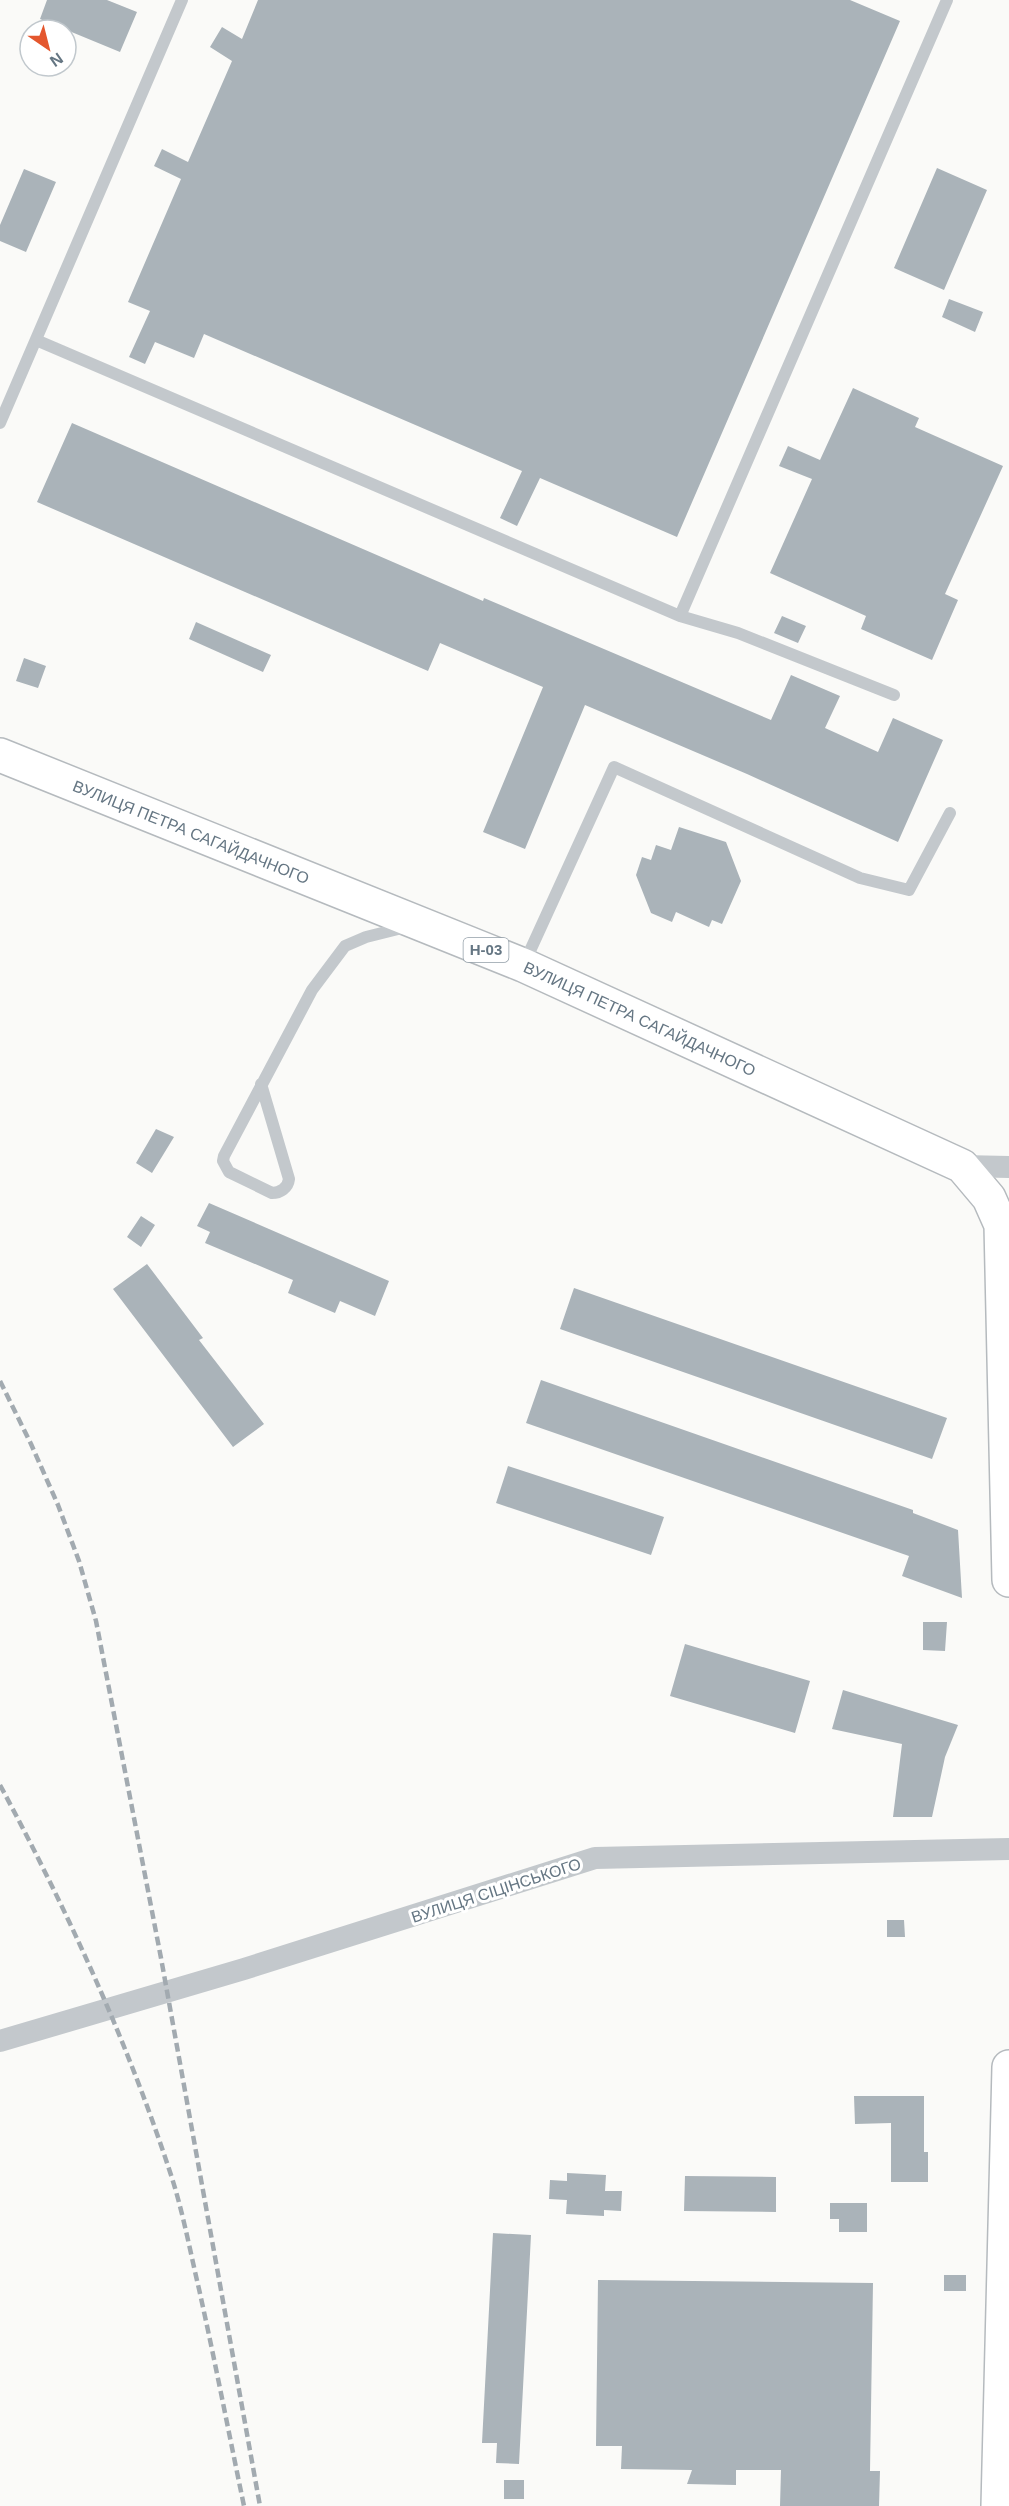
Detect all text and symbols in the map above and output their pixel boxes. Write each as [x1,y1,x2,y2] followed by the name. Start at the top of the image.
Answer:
[18,18,78,78] north arrow
[47,50,66,70] text: N
[70,777,312,887] street label: ВУЛИЦЯ ПЕТРА САГАЙДАЧНОГО
[464,938,508,962] road number: Н-03
[521,958,758,1079] street label: ВУЛИЦЯ ПЕТРА САГАЙДАЧНОГО
[409,1855,583,1926] street label: ВУЛИЦЯ СІЦІНСЬКОГО

